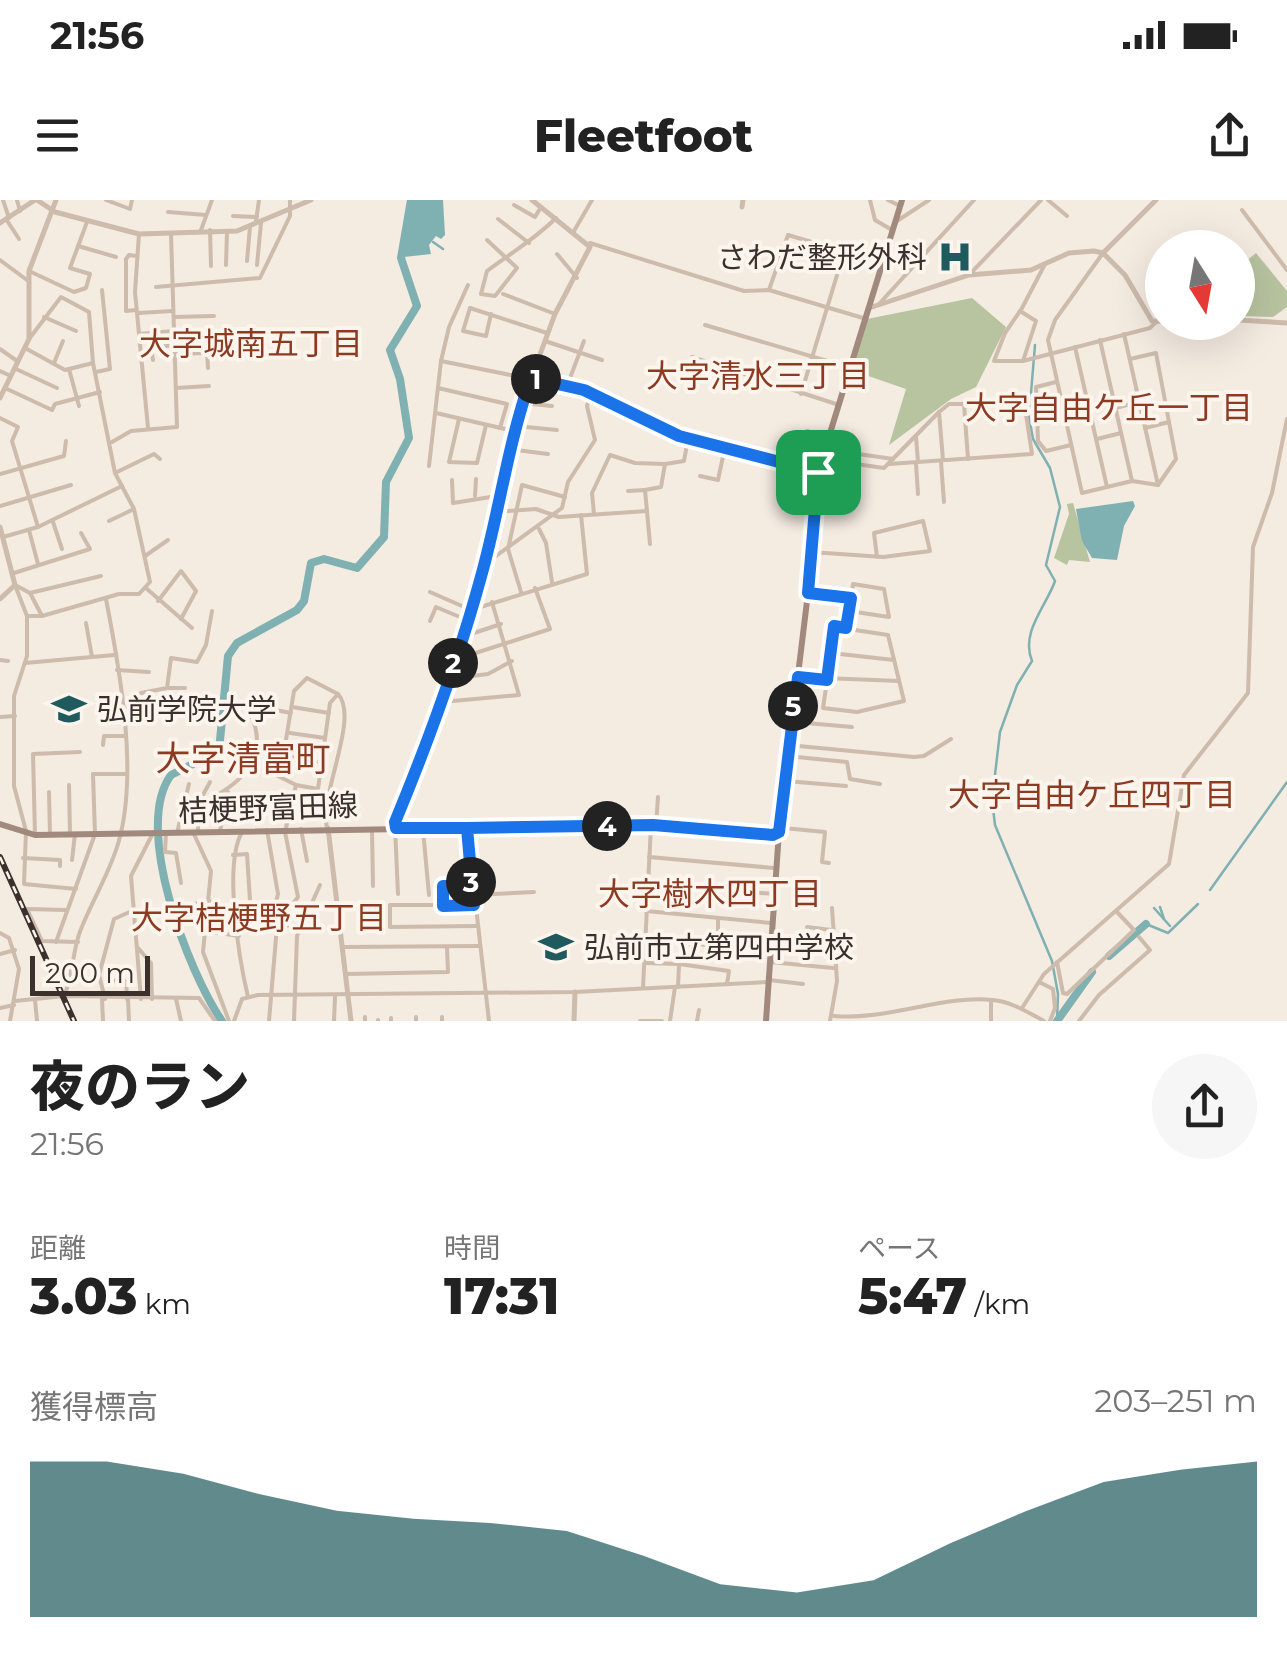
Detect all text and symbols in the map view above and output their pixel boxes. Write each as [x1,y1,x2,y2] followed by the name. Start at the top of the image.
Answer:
[50,12,144,59] text: 21:56
[30,108,85,163] icon: menu
[534,108,753,163] text: Fleetfoot
[1202,108,1257,163] icon: share
[1145,230,1255,340] north arrow
[1145,230,1255,340] map controls
[936,238,974,276] hospital icon: さわだ整形外科
[717,239,927,276] place label: さわだ整形外科
[139,324,363,363] district label: 大字城南五丁目
[511,354,561,404] pin: 1
[646,356,870,395] district label: 大字清水三丁目
[531,362,541,396] text: 1
[965,388,1253,427] district label: 大字自由ケ丘一丁目
[776,430,861,515] pin
[791,445,846,500] icon: arrive
[428,638,478,688] pin: 2
[445,646,461,680] text: 2
[768,681,818,731] pin: 5
[785,689,801,723] text: 5
[50,690,88,728] school or university icon: 弘前学院大学
[97,691,277,728] place label: 弘前学院大学
[155,737,331,780] district label: 大字清富町
[948,775,1236,814] district label: 大字自由ケ丘四丁目
[177,786,359,830] street label: 桔梗野富田線
[582,801,632,851] pin: 4
[597,809,617,843] text: 4
[446,857,496,907] pin: 3
[463,865,479,899] text: 3
[598,874,822,913] district label: 大字樹木四丁目
[131,898,387,937] district label: 大字桔梗野五丁目
[537,928,575,966] school or university icon: 弘前市立第四中学校
[584,929,854,966] place label: 弘前市立第四中学校
[30,951,150,996] scale bar
[45,956,135,990] text: 200 m
[30,1053,250,1120] text: 夜のラン
[1152,1054,1257,1159] button: share
[30,1124,104,1163] text: 21:56
[30,1231,86,1265] text: 距離
[444,1231,500,1265] text: 時間
[858,1231,941,1265] text: ペース
[30,1266,138,1327] text: 3.03
[444,1266,559,1327] text: 17:31
[858,1266,967,1327] text: 5:47
[138,1287,191,1321] text: km
[967,1287,1030,1321] text: /km
[1094,1381,1257,1420] text: 203–251 m
[30,1387,158,1426] text: 獲得標高

